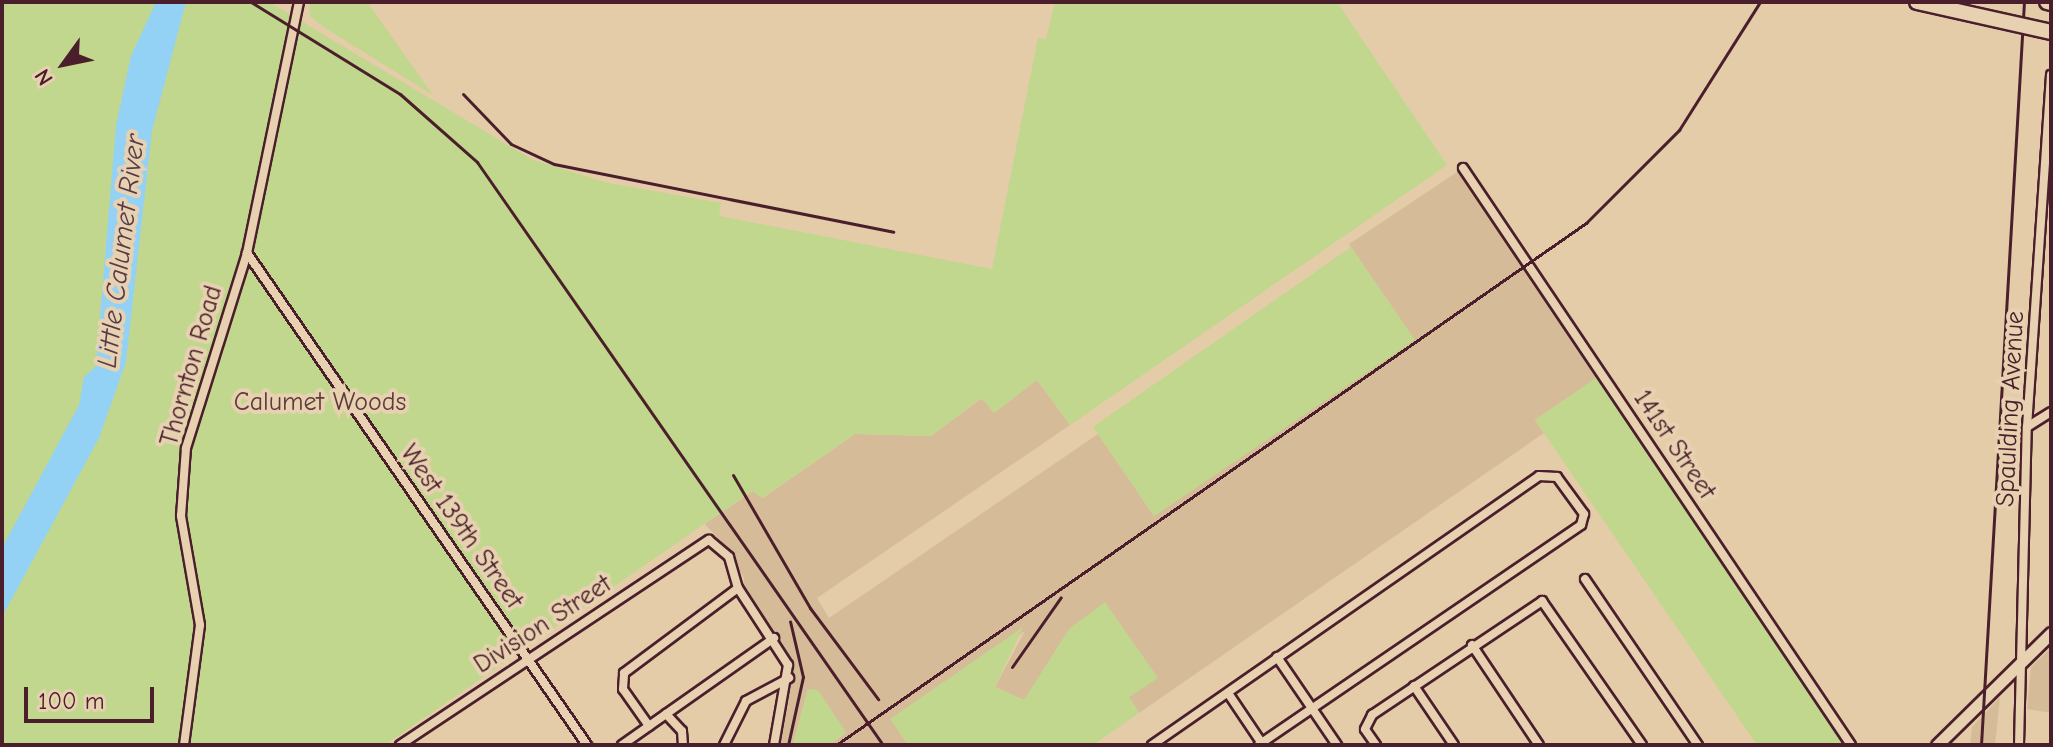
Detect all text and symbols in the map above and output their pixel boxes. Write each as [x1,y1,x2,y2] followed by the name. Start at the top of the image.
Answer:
[24,24,104,104] north arrow
[29,64,59,90] text: N
[90,132,152,370] water label: Little Calumet River
[154,282,230,450] street label: Thornton Road
[1990,310,2032,508] street label: Spaulding Avenue
[1626,384,1722,506] street label: 141st Street
[234,387,406,419] park label: Calumet Woods
[393,439,529,615] street label: West 139th Street
[468,569,618,681] street label: Division Street
[28,671,158,721] scale bar
[38,687,105,715] text: 100 m

